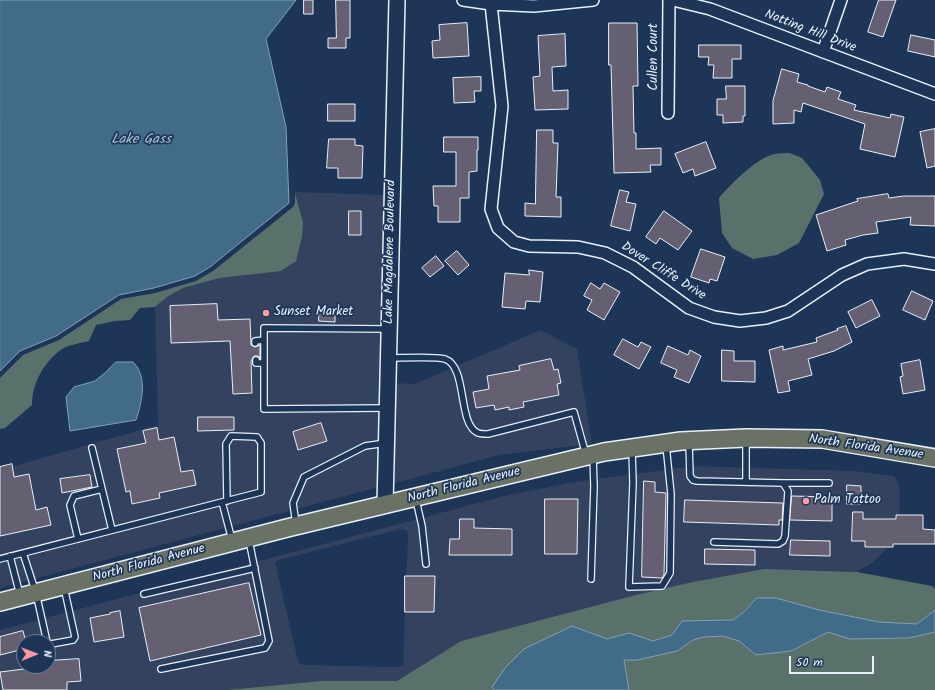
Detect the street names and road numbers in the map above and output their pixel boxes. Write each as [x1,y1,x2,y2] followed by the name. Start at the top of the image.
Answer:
[762,7,858,57] street label: Notting Hill Drive
[647,23,663,91] street label: Cullen Court
[382,180,400,324] street label: Lake Magdalene Boulevard
[618,240,708,304] street label: Dover Cliffe Drive
[808,432,924,464] street label: North Florida Avenue
[406,464,522,508] street label: North Florida Avenue
[91,542,207,586] street label: North Florida Avenue

